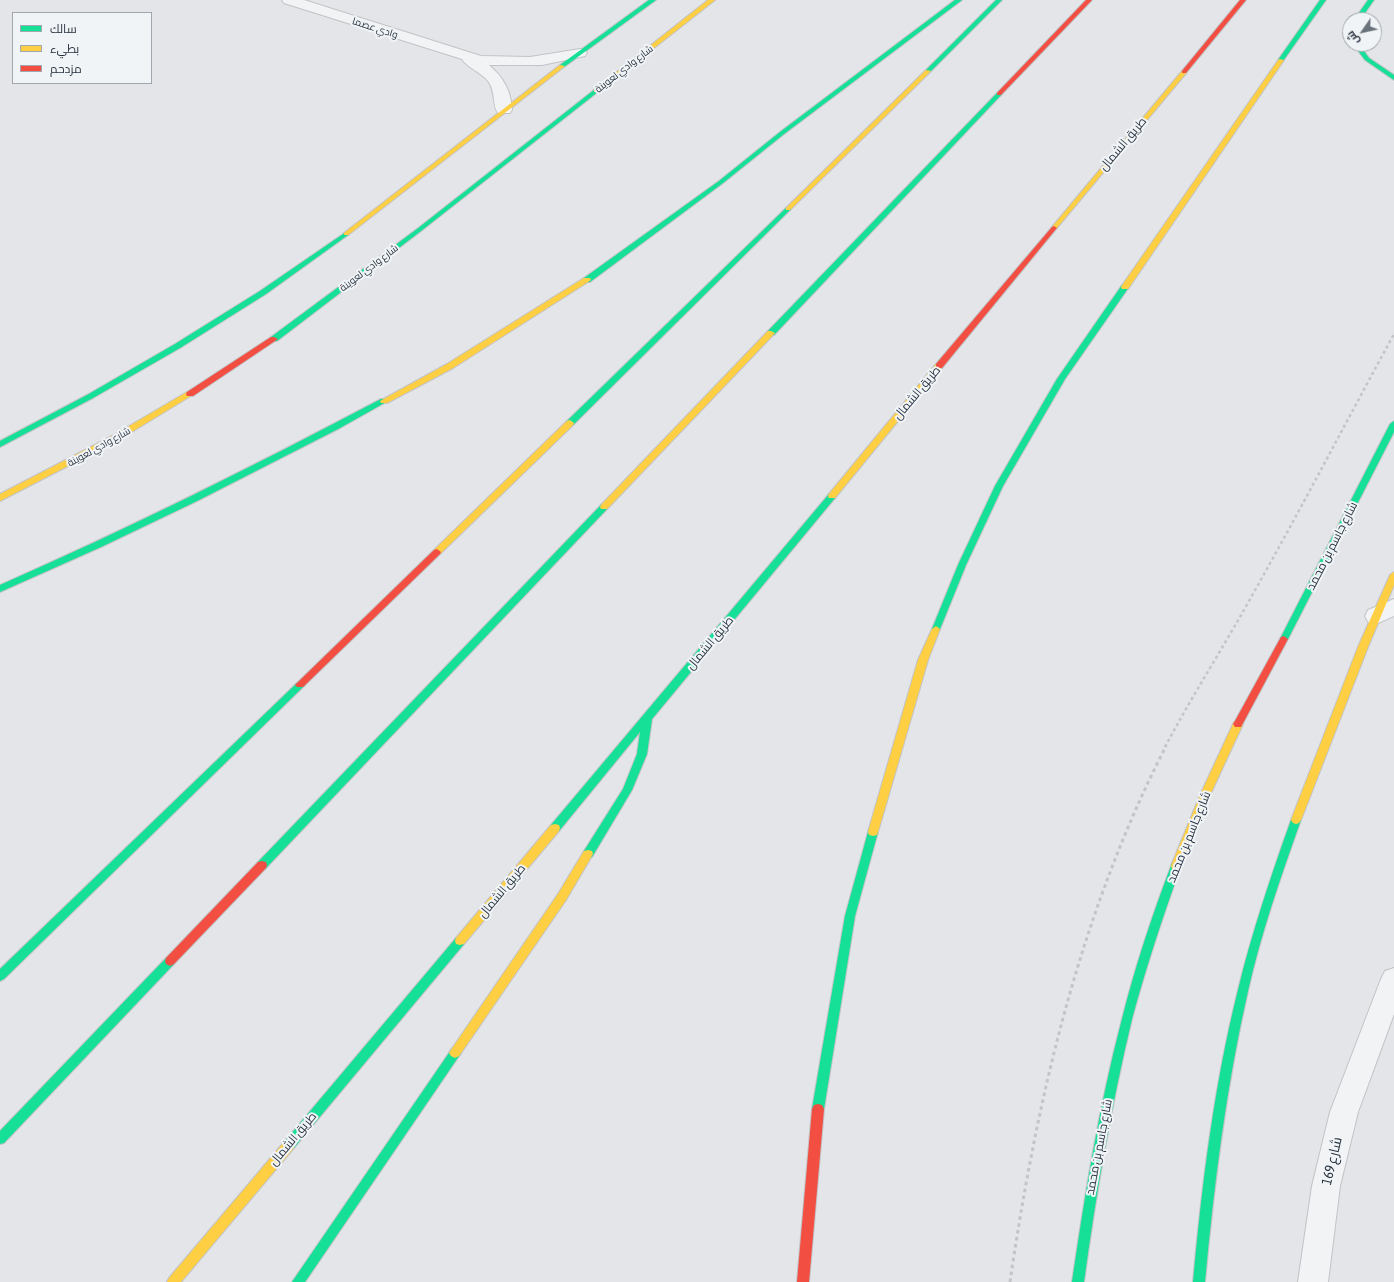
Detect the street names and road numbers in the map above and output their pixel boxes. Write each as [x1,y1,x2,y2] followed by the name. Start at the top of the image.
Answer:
[351,15,399,41] street label: وادي عصما
[593,43,655,95] street label: شارع وادي لعوينة
[1096,114,1150,174] street label: طريق الشمال
[337,242,401,294] street label: شارع وادي لعوينة
[890,363,944,423] street label: طريق الشمال
[65,425,133,469] street label: شارع وادي لعوينة
[1304,499,1360,593] street label: شارع جاسم بن محمد
[683,613,737,673] street label: طريق الشمال
[1164,789,1214,885] street label: شارع جاسم بن محمد
[475,861,529,921] street label: طريق الشمال
[1083,1098,1115,1196] street label: شارع جاسم بن محمد
[266,1109,320,1169] street label: طريق الشمال
[1318,1135,1346,1187] street label: شارع 169

